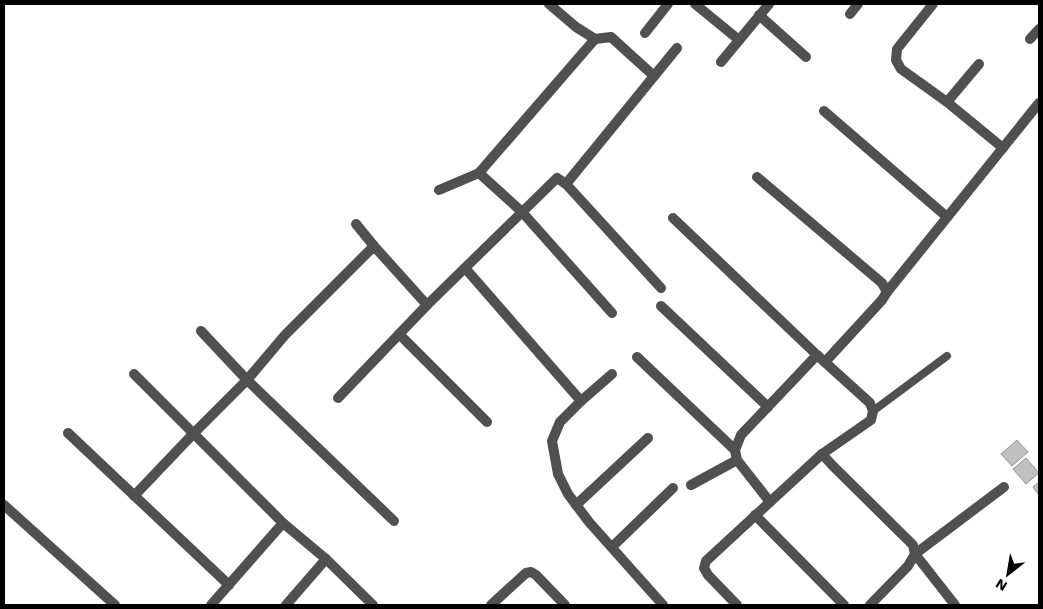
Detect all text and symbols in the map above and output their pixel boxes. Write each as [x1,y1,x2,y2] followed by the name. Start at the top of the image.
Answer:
[983,549,1033,599] north arrow
[993,576,1010,595] text: N

